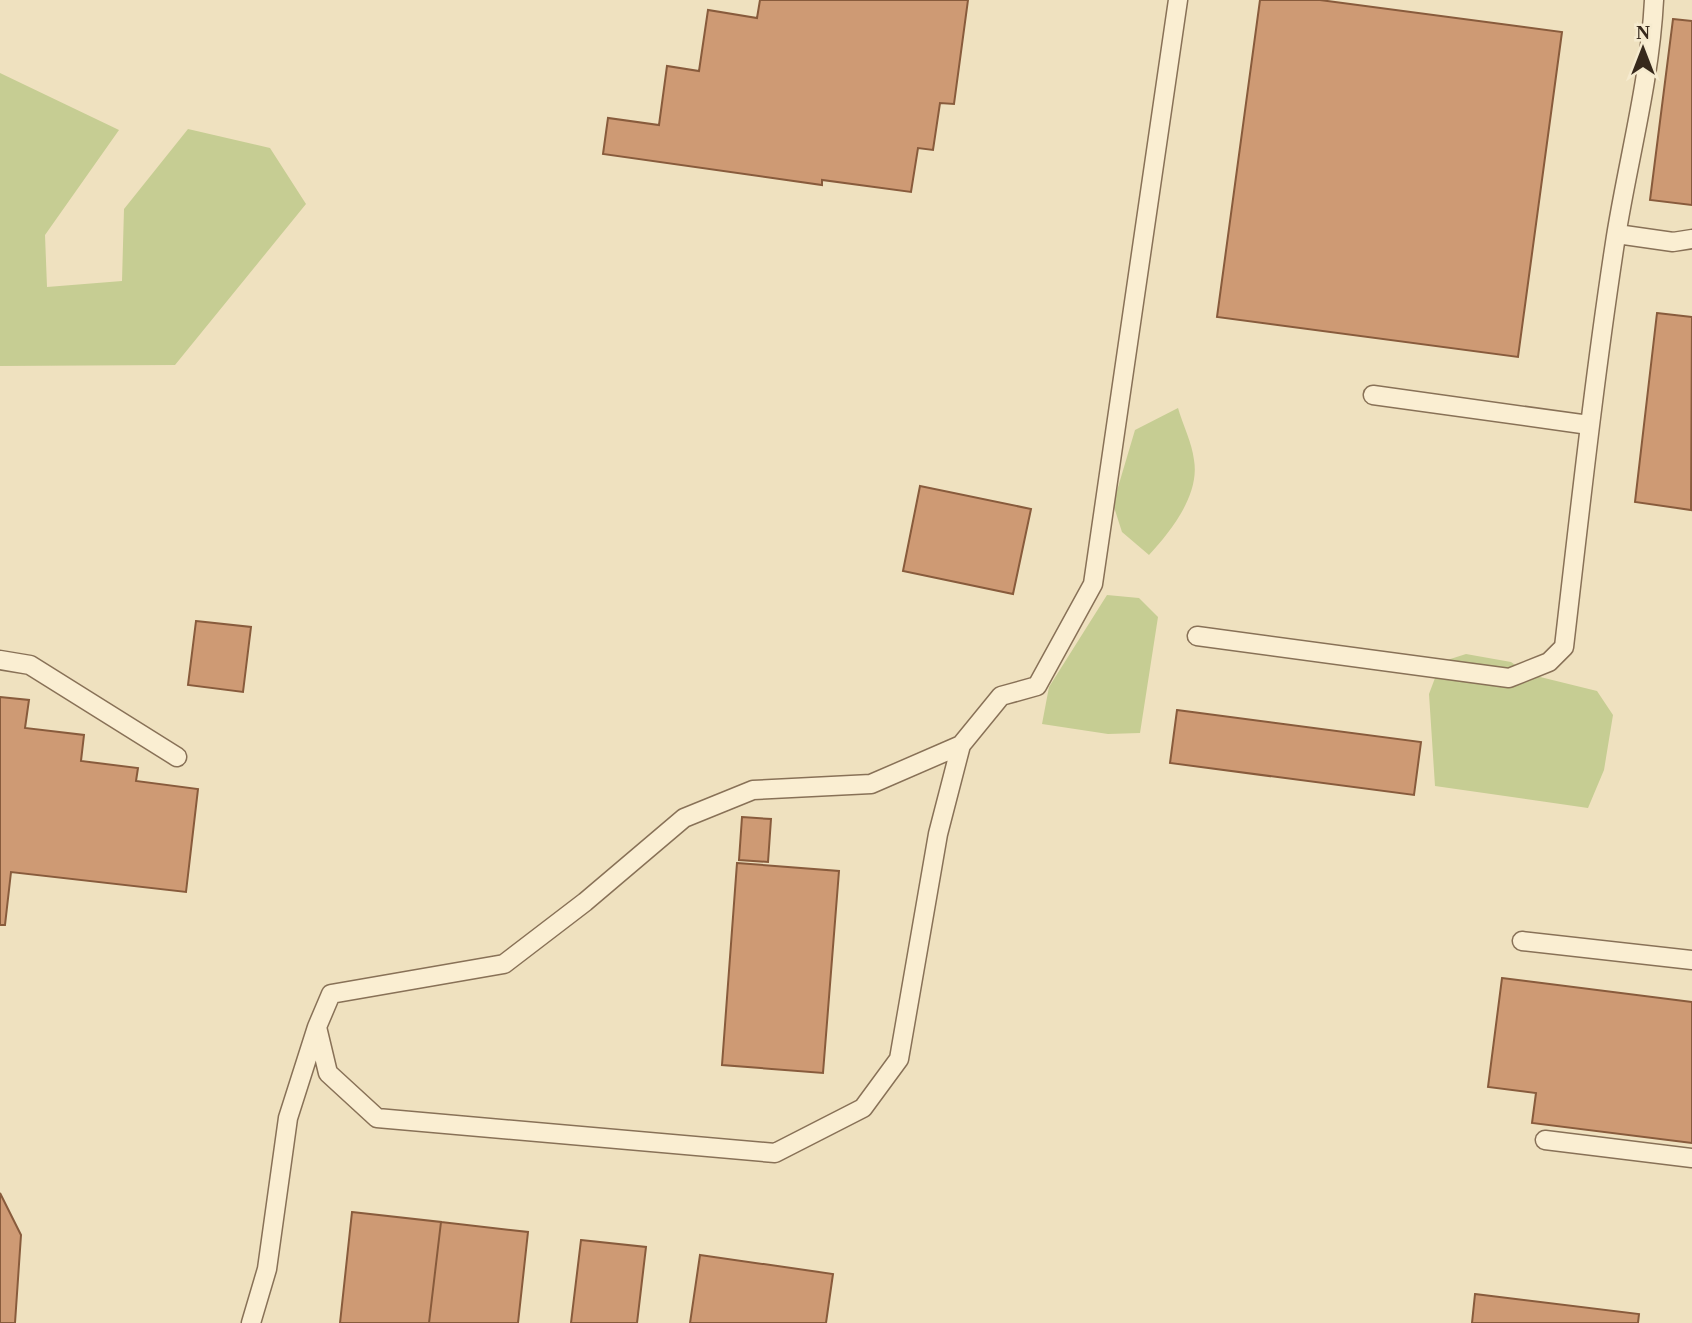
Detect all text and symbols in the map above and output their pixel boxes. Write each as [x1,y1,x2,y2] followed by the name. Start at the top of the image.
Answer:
[1608,14,1678,84] north arrow
[1636,22,1650,43] text: N

